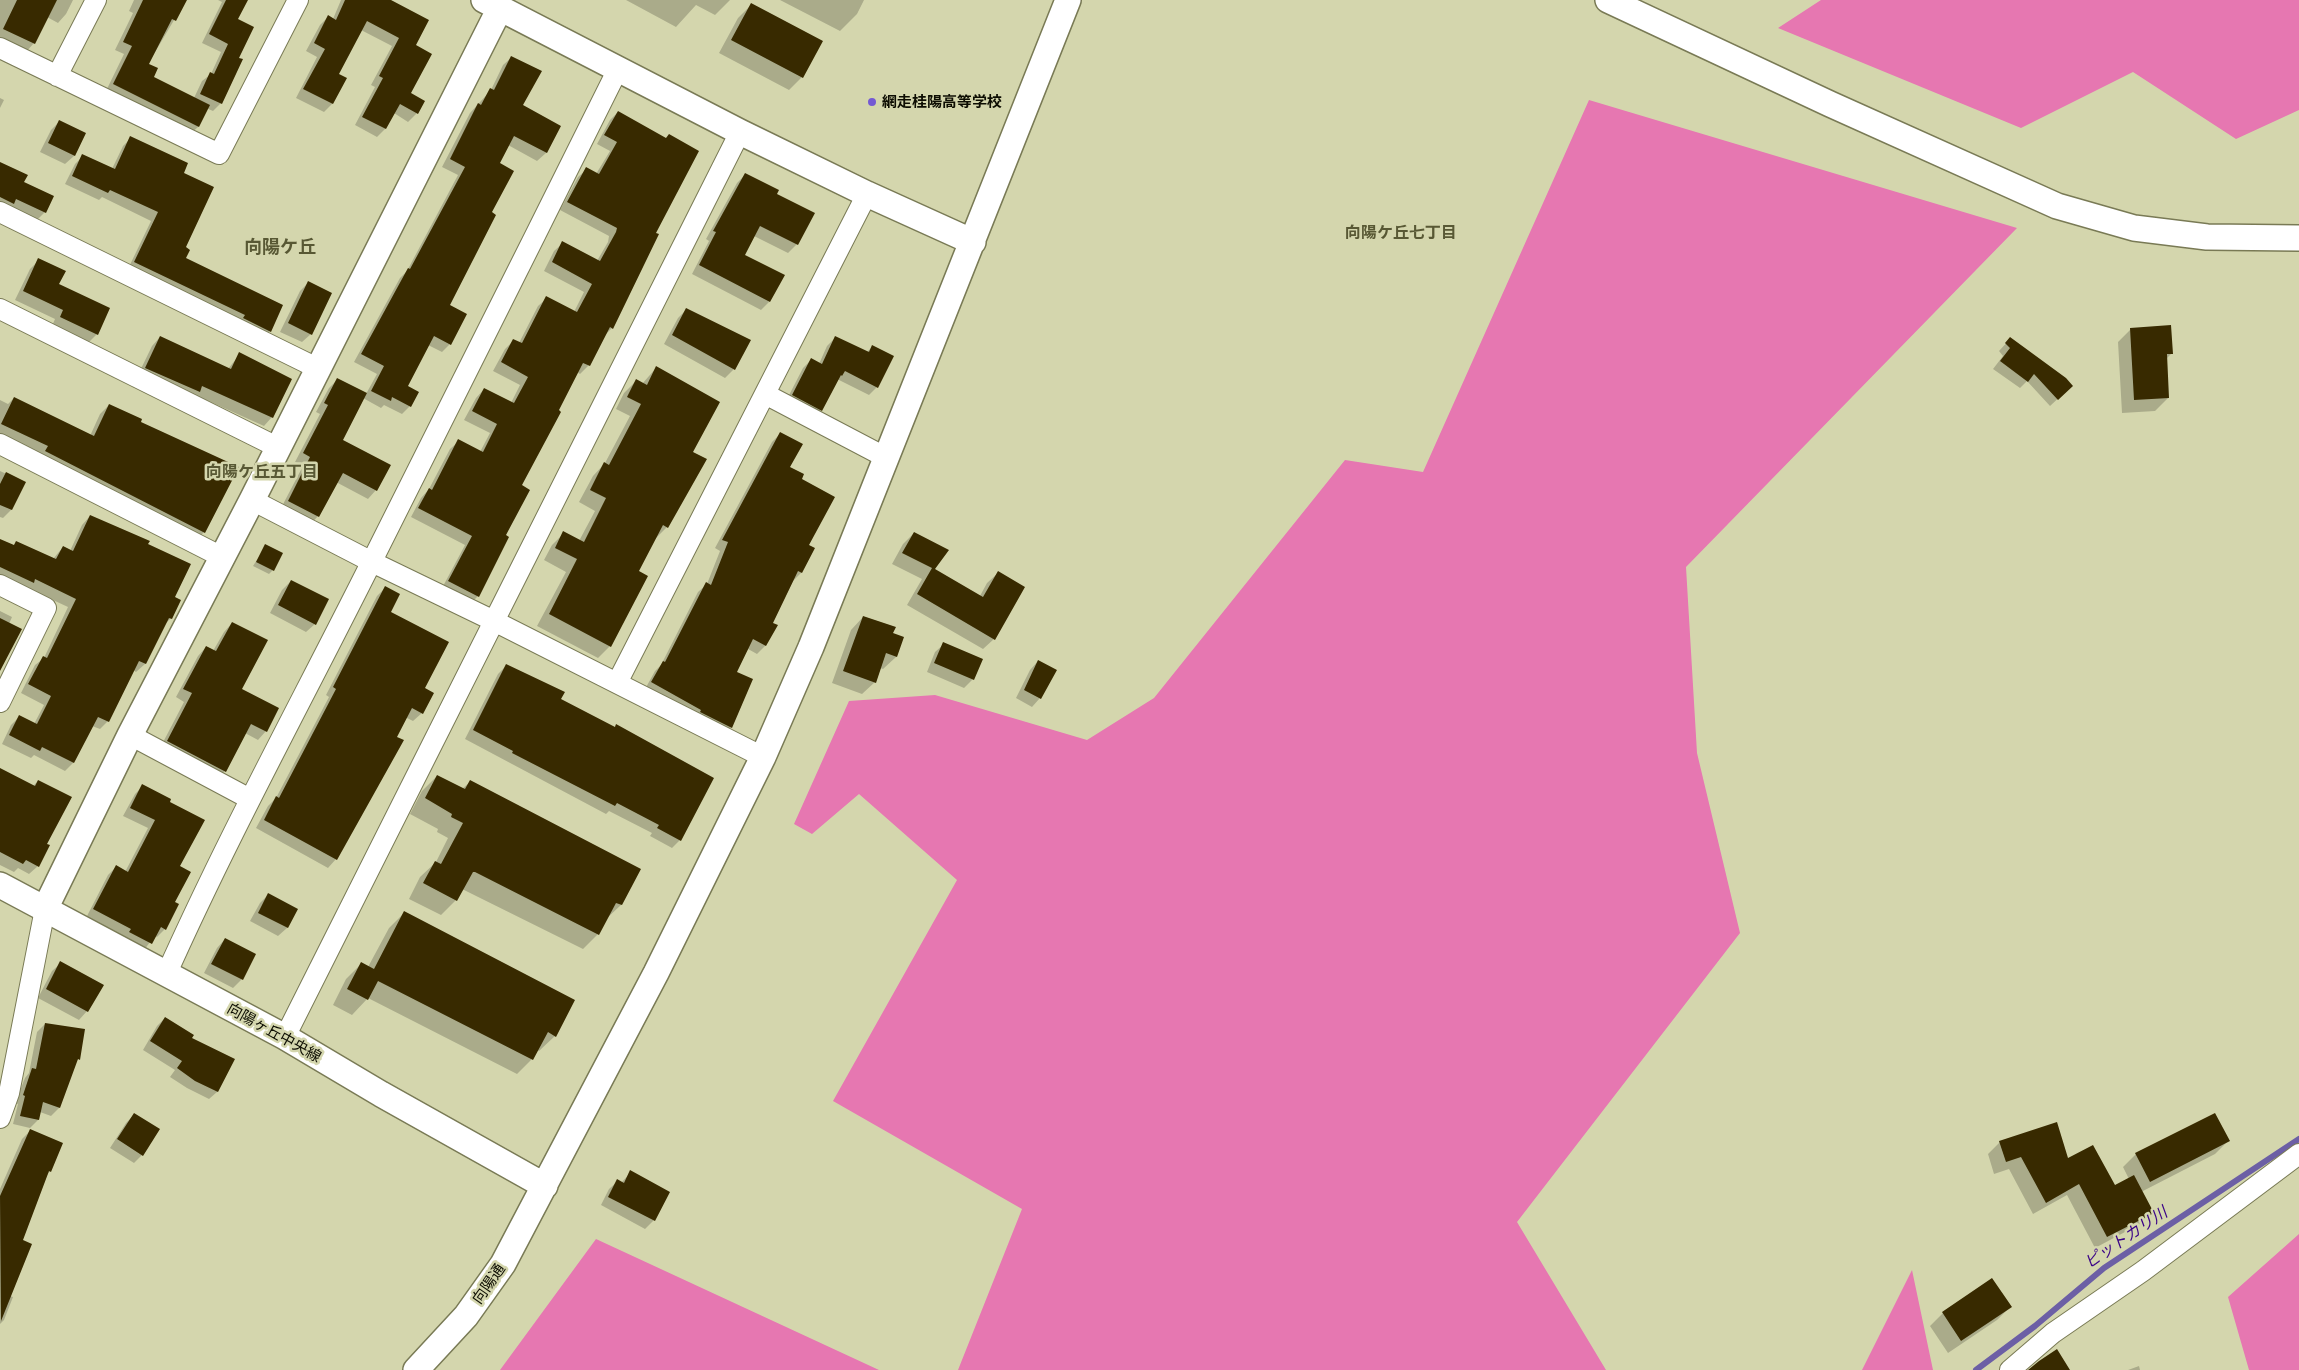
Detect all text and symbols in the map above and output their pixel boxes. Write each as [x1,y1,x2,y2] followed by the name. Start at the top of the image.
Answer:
[882,93,1002,111] place label: 網走桂陽高等学校
[866,96,878,108] marker: 網走桂陽高等学校
[1345,223,1457,243] district label: 向陽ケ丘七丁目
[244,237,316,259] district label: 向陽ケ丘
[206,462,318,482] district label: 向陽ケ丘五丁目
[224,1000,324,1066] street label: 向陽ヶ丘中央線
[2081,1203,2171,1273] water label: ピットカリ川
[469,1260,509,1308] street label: 向陽通

